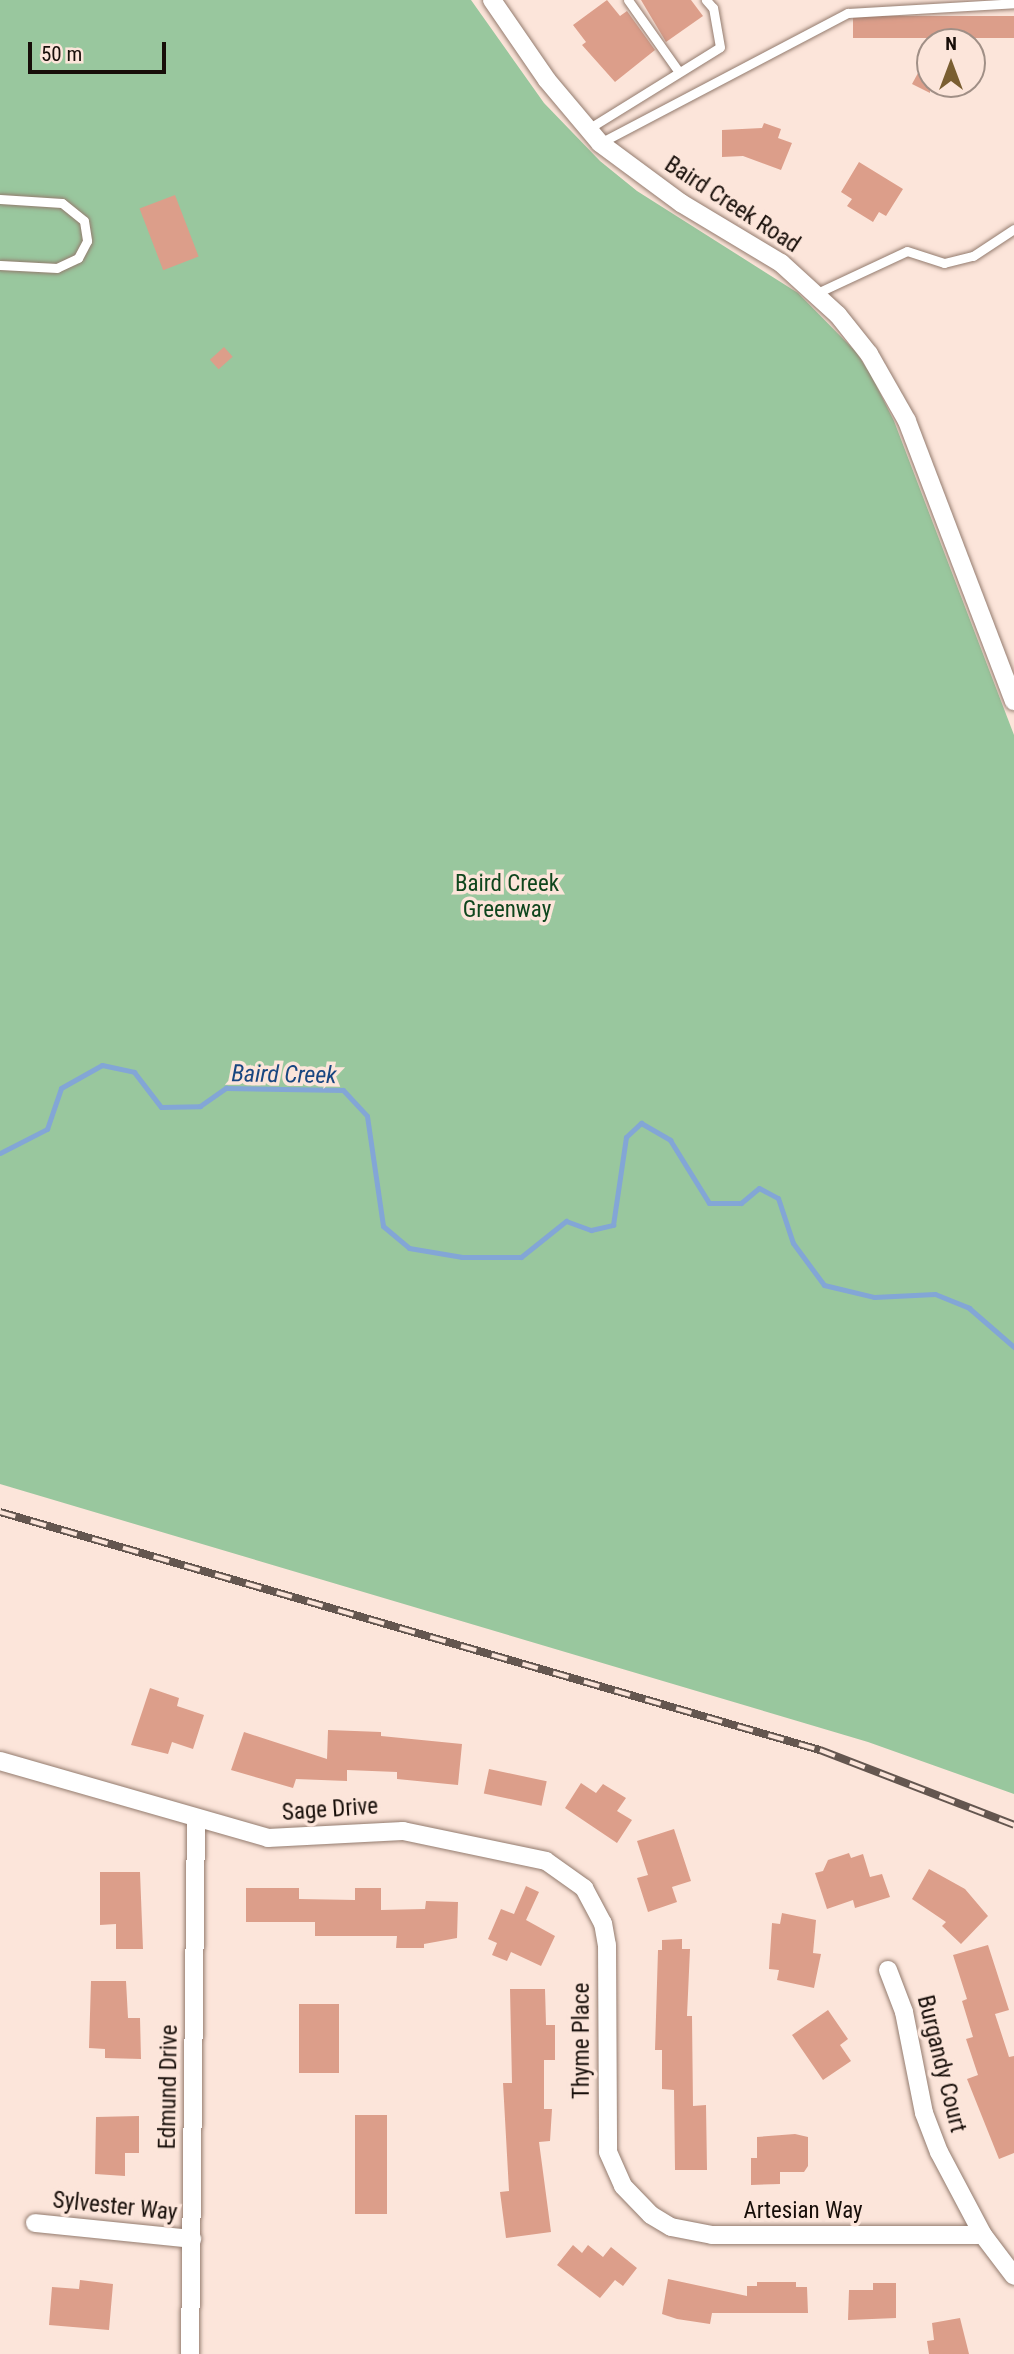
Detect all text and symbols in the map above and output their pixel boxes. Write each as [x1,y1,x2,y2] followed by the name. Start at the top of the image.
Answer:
[32,28,170,72] scale bar
[916,28,986,98] north arrow
[945,32,957,55] text: N
[41,42,82,66] text: 50 m
[659,151,805,259] street label: Baird Creek Road
[455,870,559,924] park label: Baird Creek Greenway
[231,1060,337,1090] water label: Baird Creek
[281,1793,379,1827] street label: Sage Drive
[568,1983,596,2099] street label: Thyme Place
[911,1993,971,2135] street label: Burgandy Court
[154,2024,184,2150] street label: Edmund Drive
[51,2187,179,2227] street label: Sylvester Way
[743,2197,863,2225] street label: Artesian Way

